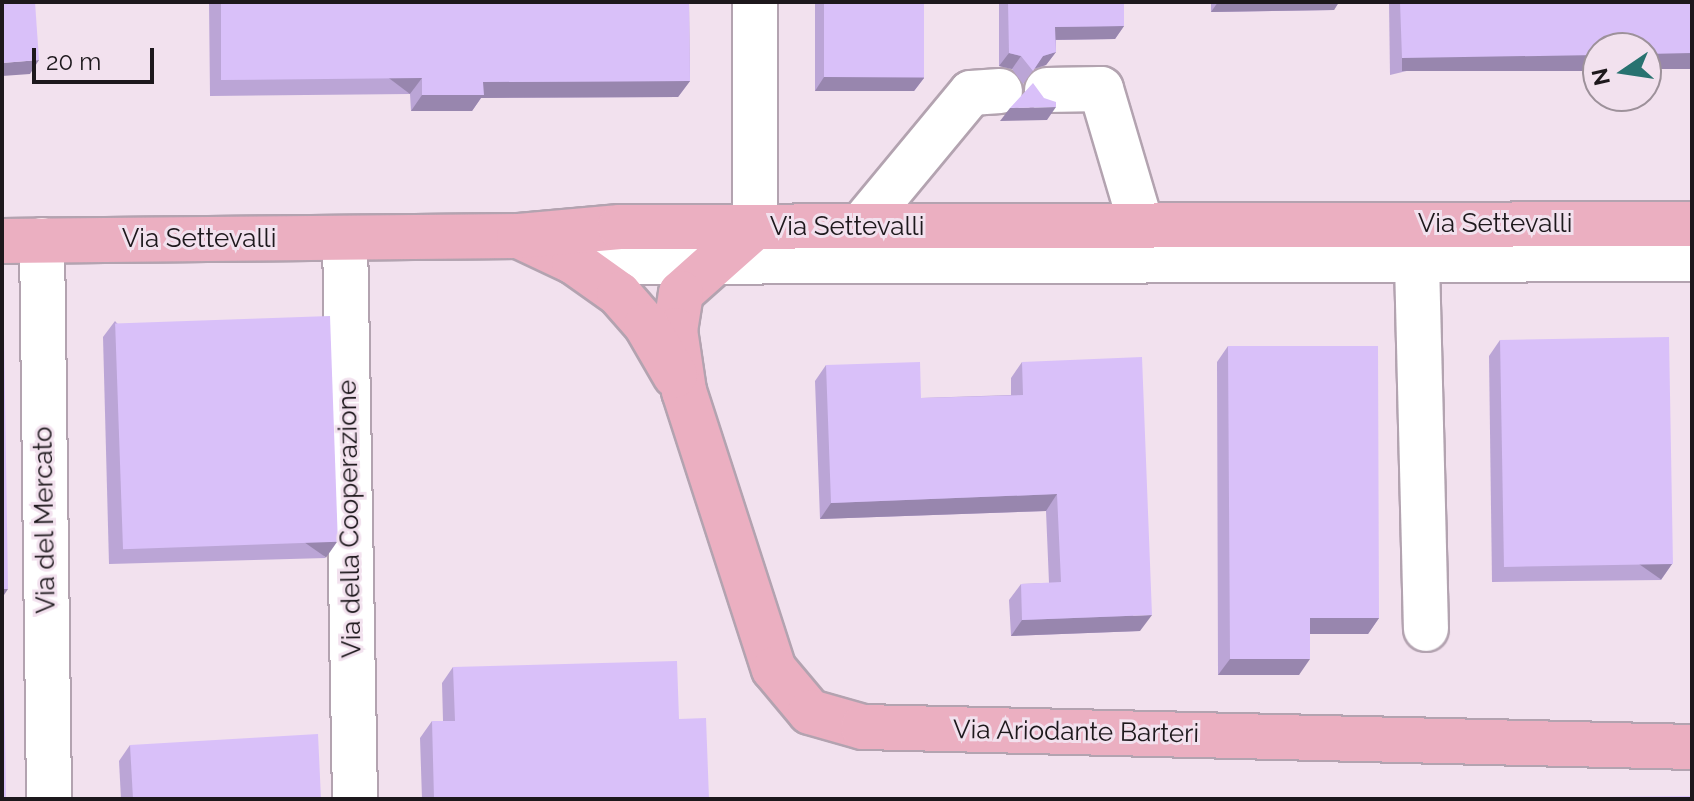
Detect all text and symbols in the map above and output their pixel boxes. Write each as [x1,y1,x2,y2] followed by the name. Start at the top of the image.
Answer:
[36,32,158,82] scale bar
[1582,32,1662,112] north arrow
[46,47,101,76] text: 20 m
[1586,66,1615,88] text: N
[1418,208,1572,240] street label: Via Settevalli
[770,211,924,243] street label: Via Settevalli
[122,223,276,255] street label: Via Settevalli
[332,380,368,658] street label: Via della Cooperazione
[28,426,62,614] street label: Via del Mercato
[952,714,1200,750] street label: Via Ariodante Barteri

